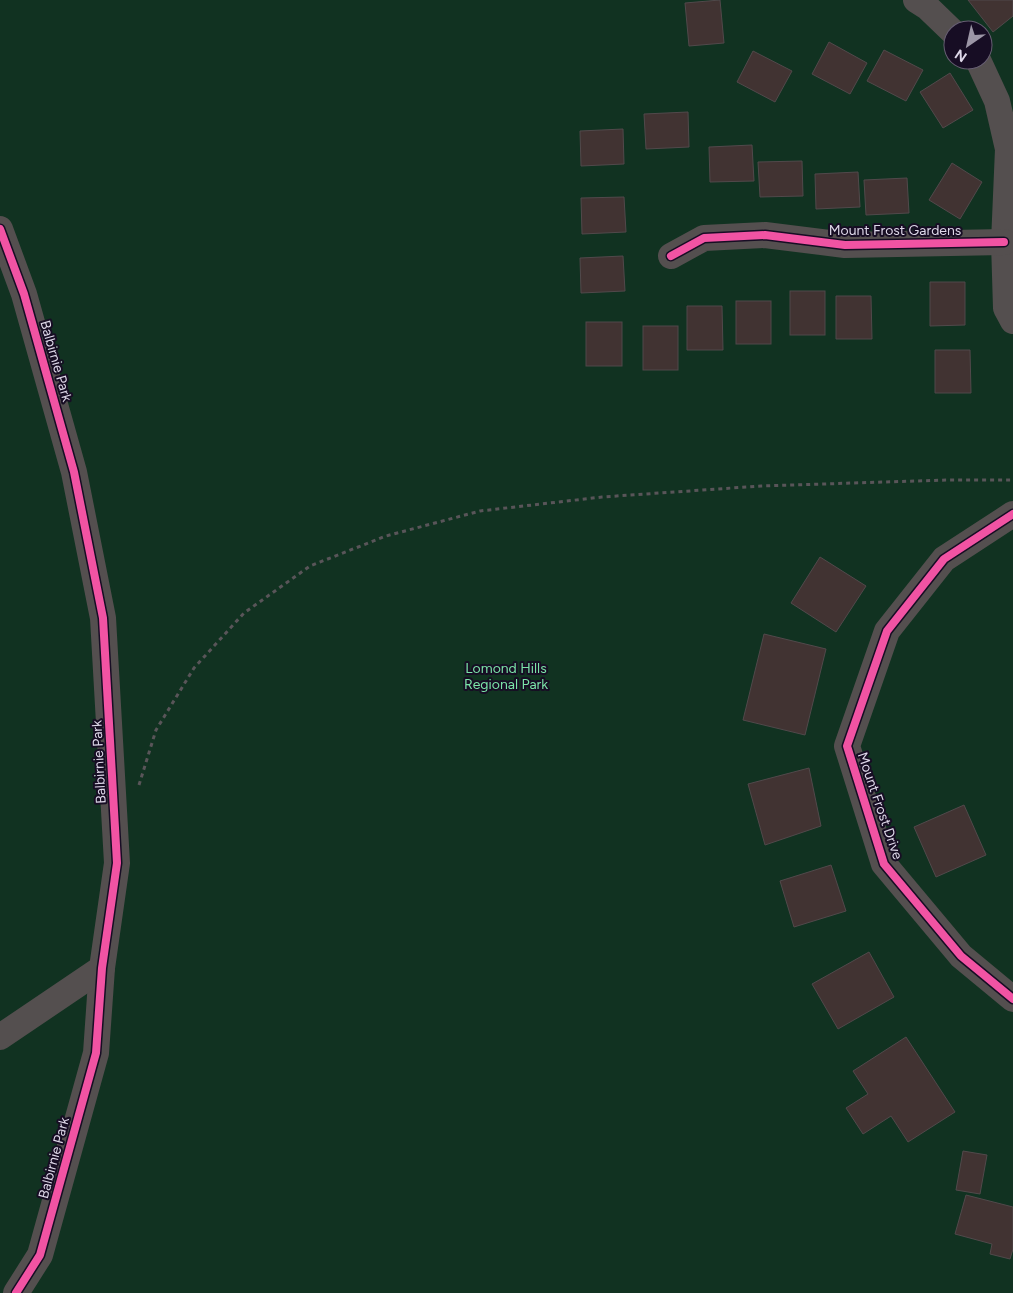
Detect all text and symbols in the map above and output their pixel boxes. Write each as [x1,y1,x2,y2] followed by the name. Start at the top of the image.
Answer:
[943,20,993,70] north arrow
[952,45,970,65] text: N
[829,222,961,239] street label: Mount Frost Gardens
[36,318,76,404] street label: Balbirnie Park
[464,660,548,693] park label: Lomond Hills Regional Park
[88,720,110,804] street label: Balbirnie Park
[854,750,906,862] street label: Mount Frost Drive
[35,1115,73,1201] street label: Balbirnie Park

